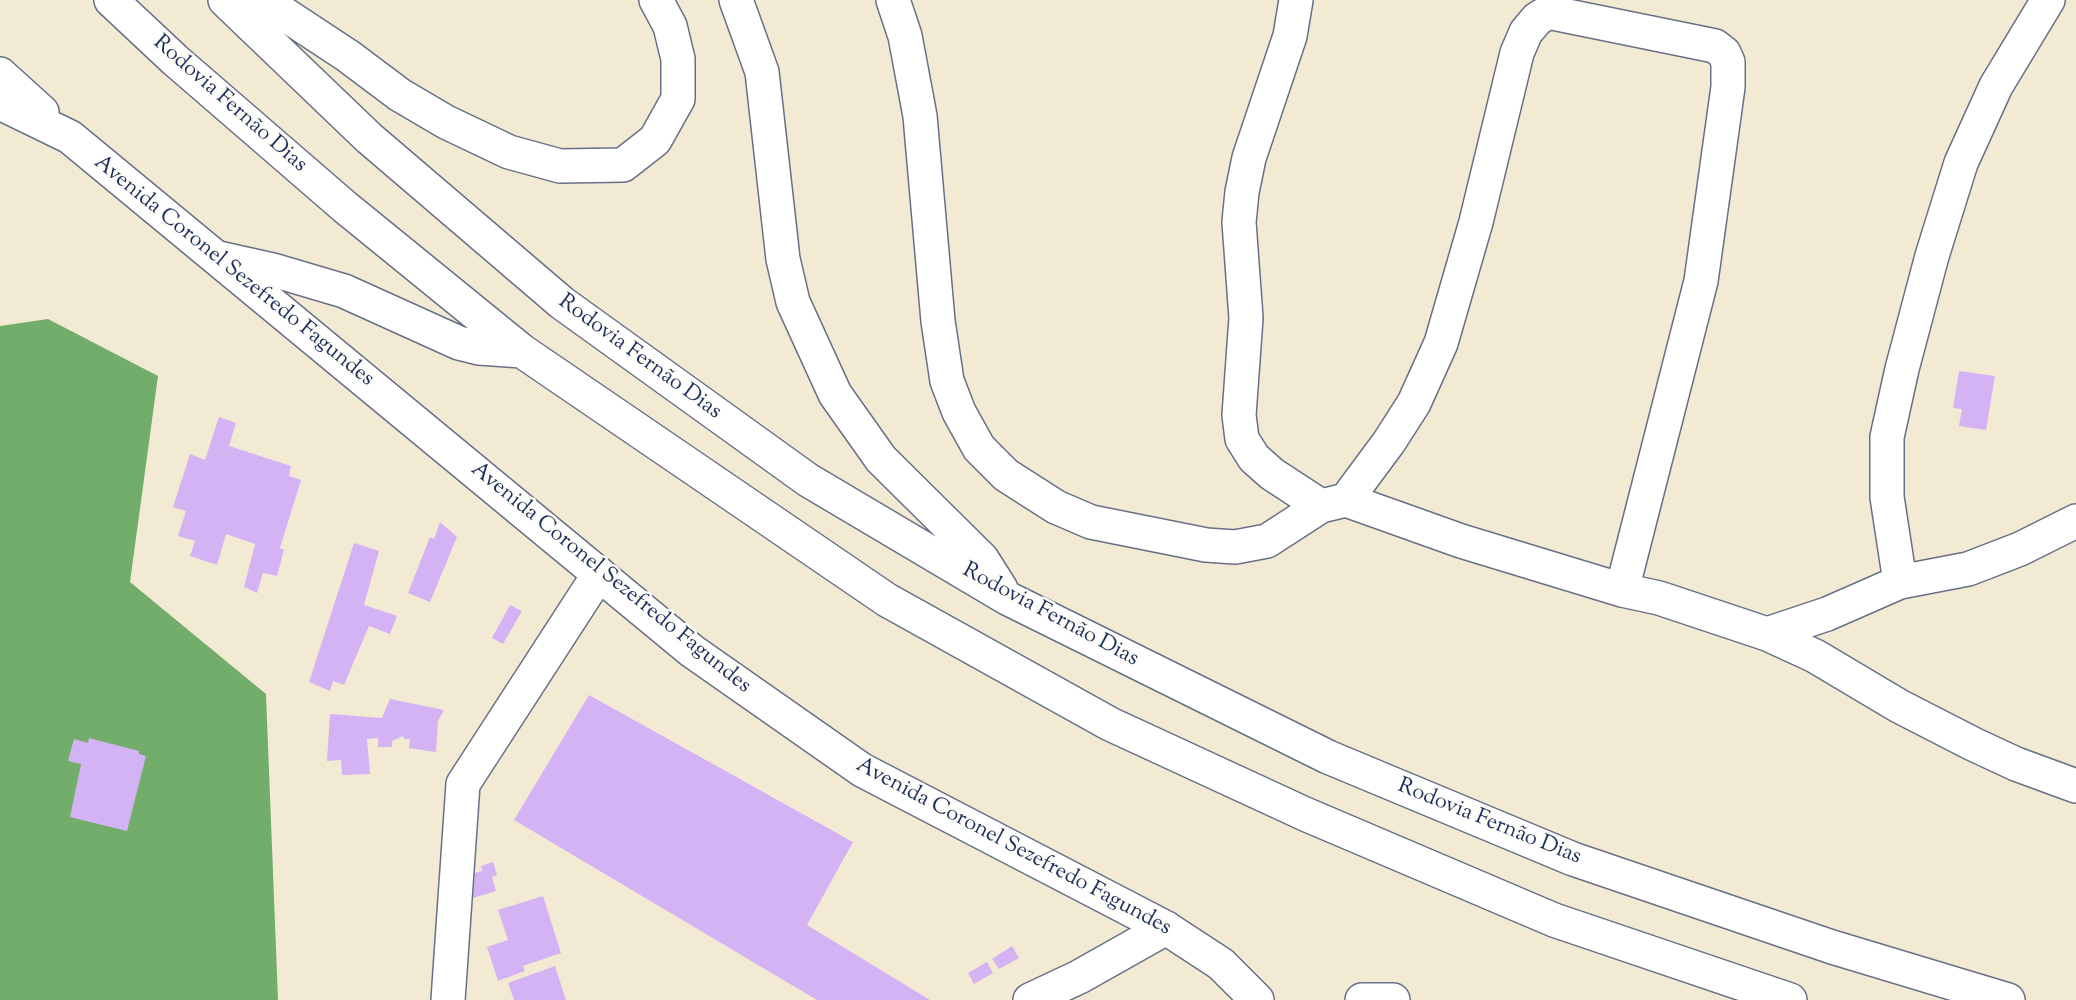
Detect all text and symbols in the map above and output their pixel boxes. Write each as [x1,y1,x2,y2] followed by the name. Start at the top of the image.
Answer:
[146,31,312,179] street label: Rodovia Fernão Dias
[87,151,379,393] street label: Avenida Coronel Sezefredo Fagundes
[552,290,726,426] street label: Rodovia Fernão Dias
[464,458,756,700] street label: Avenida Coronel Sezefredo Fagundes
[957,558,1143,674] street label: Rodovia Fernão Dias
[851,753,1175,943] street label: Avenida Coronel Sezefredo Fagundes
[1393,774,1585,872] street label: Rodovia Fernão Dias

